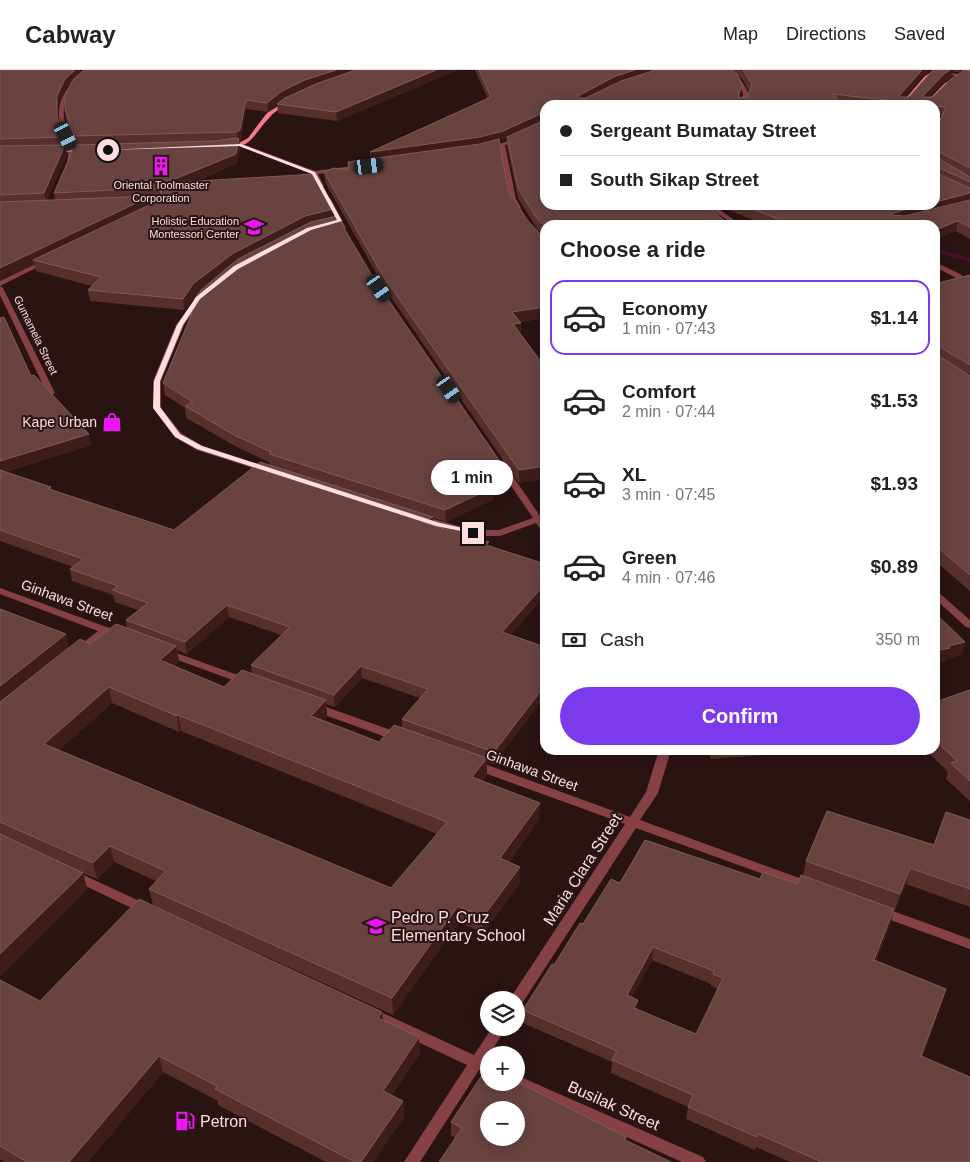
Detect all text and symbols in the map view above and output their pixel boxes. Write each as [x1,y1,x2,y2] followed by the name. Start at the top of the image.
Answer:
[25,21,116,48] text: Cabway
[723,24,758,44] text: Map
[786,24,866,44] text: Directions
[894,24,945,44] text: Saved
[52,119,79,153] car
[590,120,816,141] text: Sergeant Bumatay Street
[97,139,119,161] route start
[150,155,172,177] building icon: Oriental Toolmaster Corporation
[353,157,384,175] car
[590,169,759,190] text: South Sikap Street
[113,179,209,204] place label: Oriental Toolmaster Corporation
[149,215,239,240] place label: Holistic Education Montessori Center
[243,216,265,238] school or university icon: Holistic Education Montessori Center
[560,237,705,262] text: Choose a ride
[364,271,393,305] car
[12,294,60,376] street label: Gumamela Street
[562,295,607,340] icon: car
[622,298,708,319] text: Economy
[870,307,918,328] text: $1.14
[622,320,715,337] text: 1 min · 07:43
[434,372,463,406] car
[562,378,607,423] icon: car
[622,381,696,402] text: Comfort
[870,390,918,411] text: $1.53
[622,403,715,420] text: 2 min · 07:44
[101,411,123,433] shop icon: Kape Urban
[22,414,97,430] place label: Kape Urban
[432,460,514,496] callout: 1 min
[562,461,607,506] icon: car
[622,464,646,485] text: XL
[451,469,493,486] text: 1 min
[870,473,918,494] text: $1.93
[622,486,715,503] text: 3 min · 07:45
[462,522,484,544] route end
[562,544,607,589] icon: car
[622,547,677,568] text: Green
[870,556,918,577] text: $0.89
[622,569,715,586] text: 4 min · 07:46
[19,576,115,624] street label: Ginhawa Street
[560,626,588,654] icon: cash
[600,629,644,650] text: Cash
[876,631,920,648] text: 350 m
[560,687,920,745] button: Confirm
[484,746,580,794] street label: Ginhawa Street
[540,810,625,928] street label: Maria Clara Street
[391,909,525,944] place label: Pedro P. Cruz Elementary School
[365,915,387,937] school or university icon: Pedro P. Cruz Elementary School
[480,991,525,1146] map controls
[480,991,525,1036] button: layers
[480,1046,525,1091] button: +
[565,1078,663,1134] street label: Busilak Street
[480,1101,525,1146] button: −
[174,1110,196,1132] fuel station icon: Petron
[200,1113,247,1130] place label: Petron

